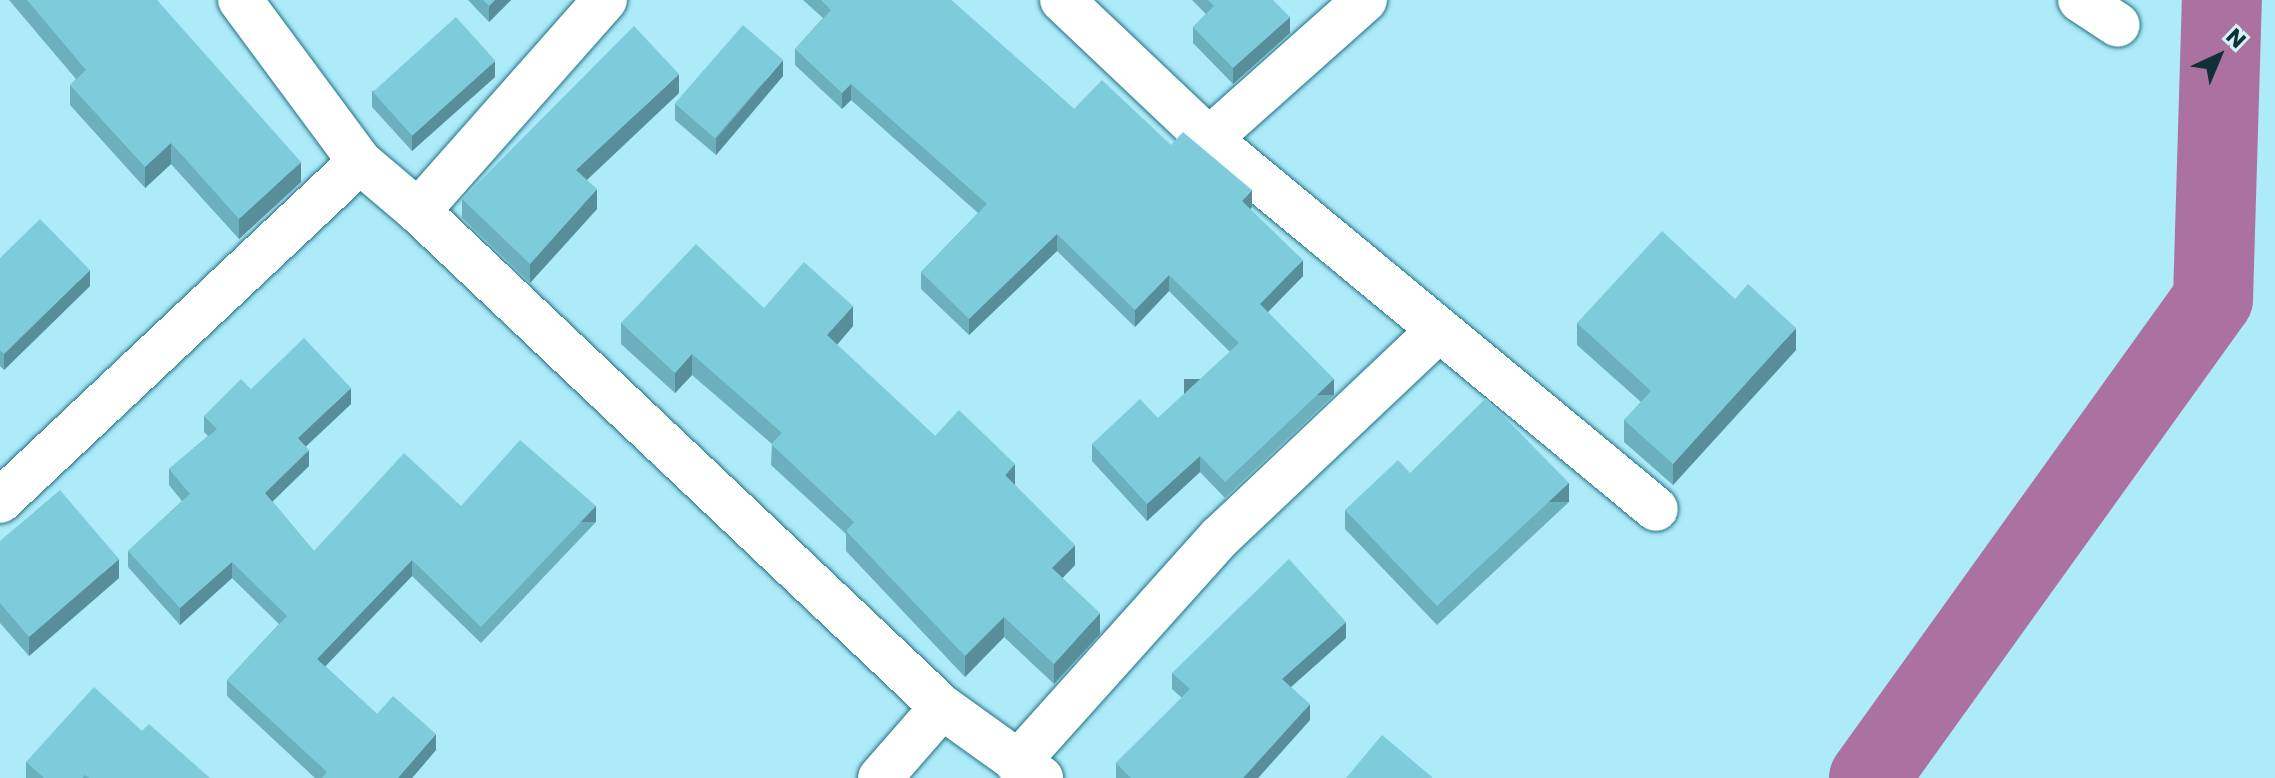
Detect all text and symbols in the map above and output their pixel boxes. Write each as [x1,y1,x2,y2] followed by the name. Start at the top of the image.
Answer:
[2179,16,2259,96] north arrow
[2219,21,2253,55] text: N

